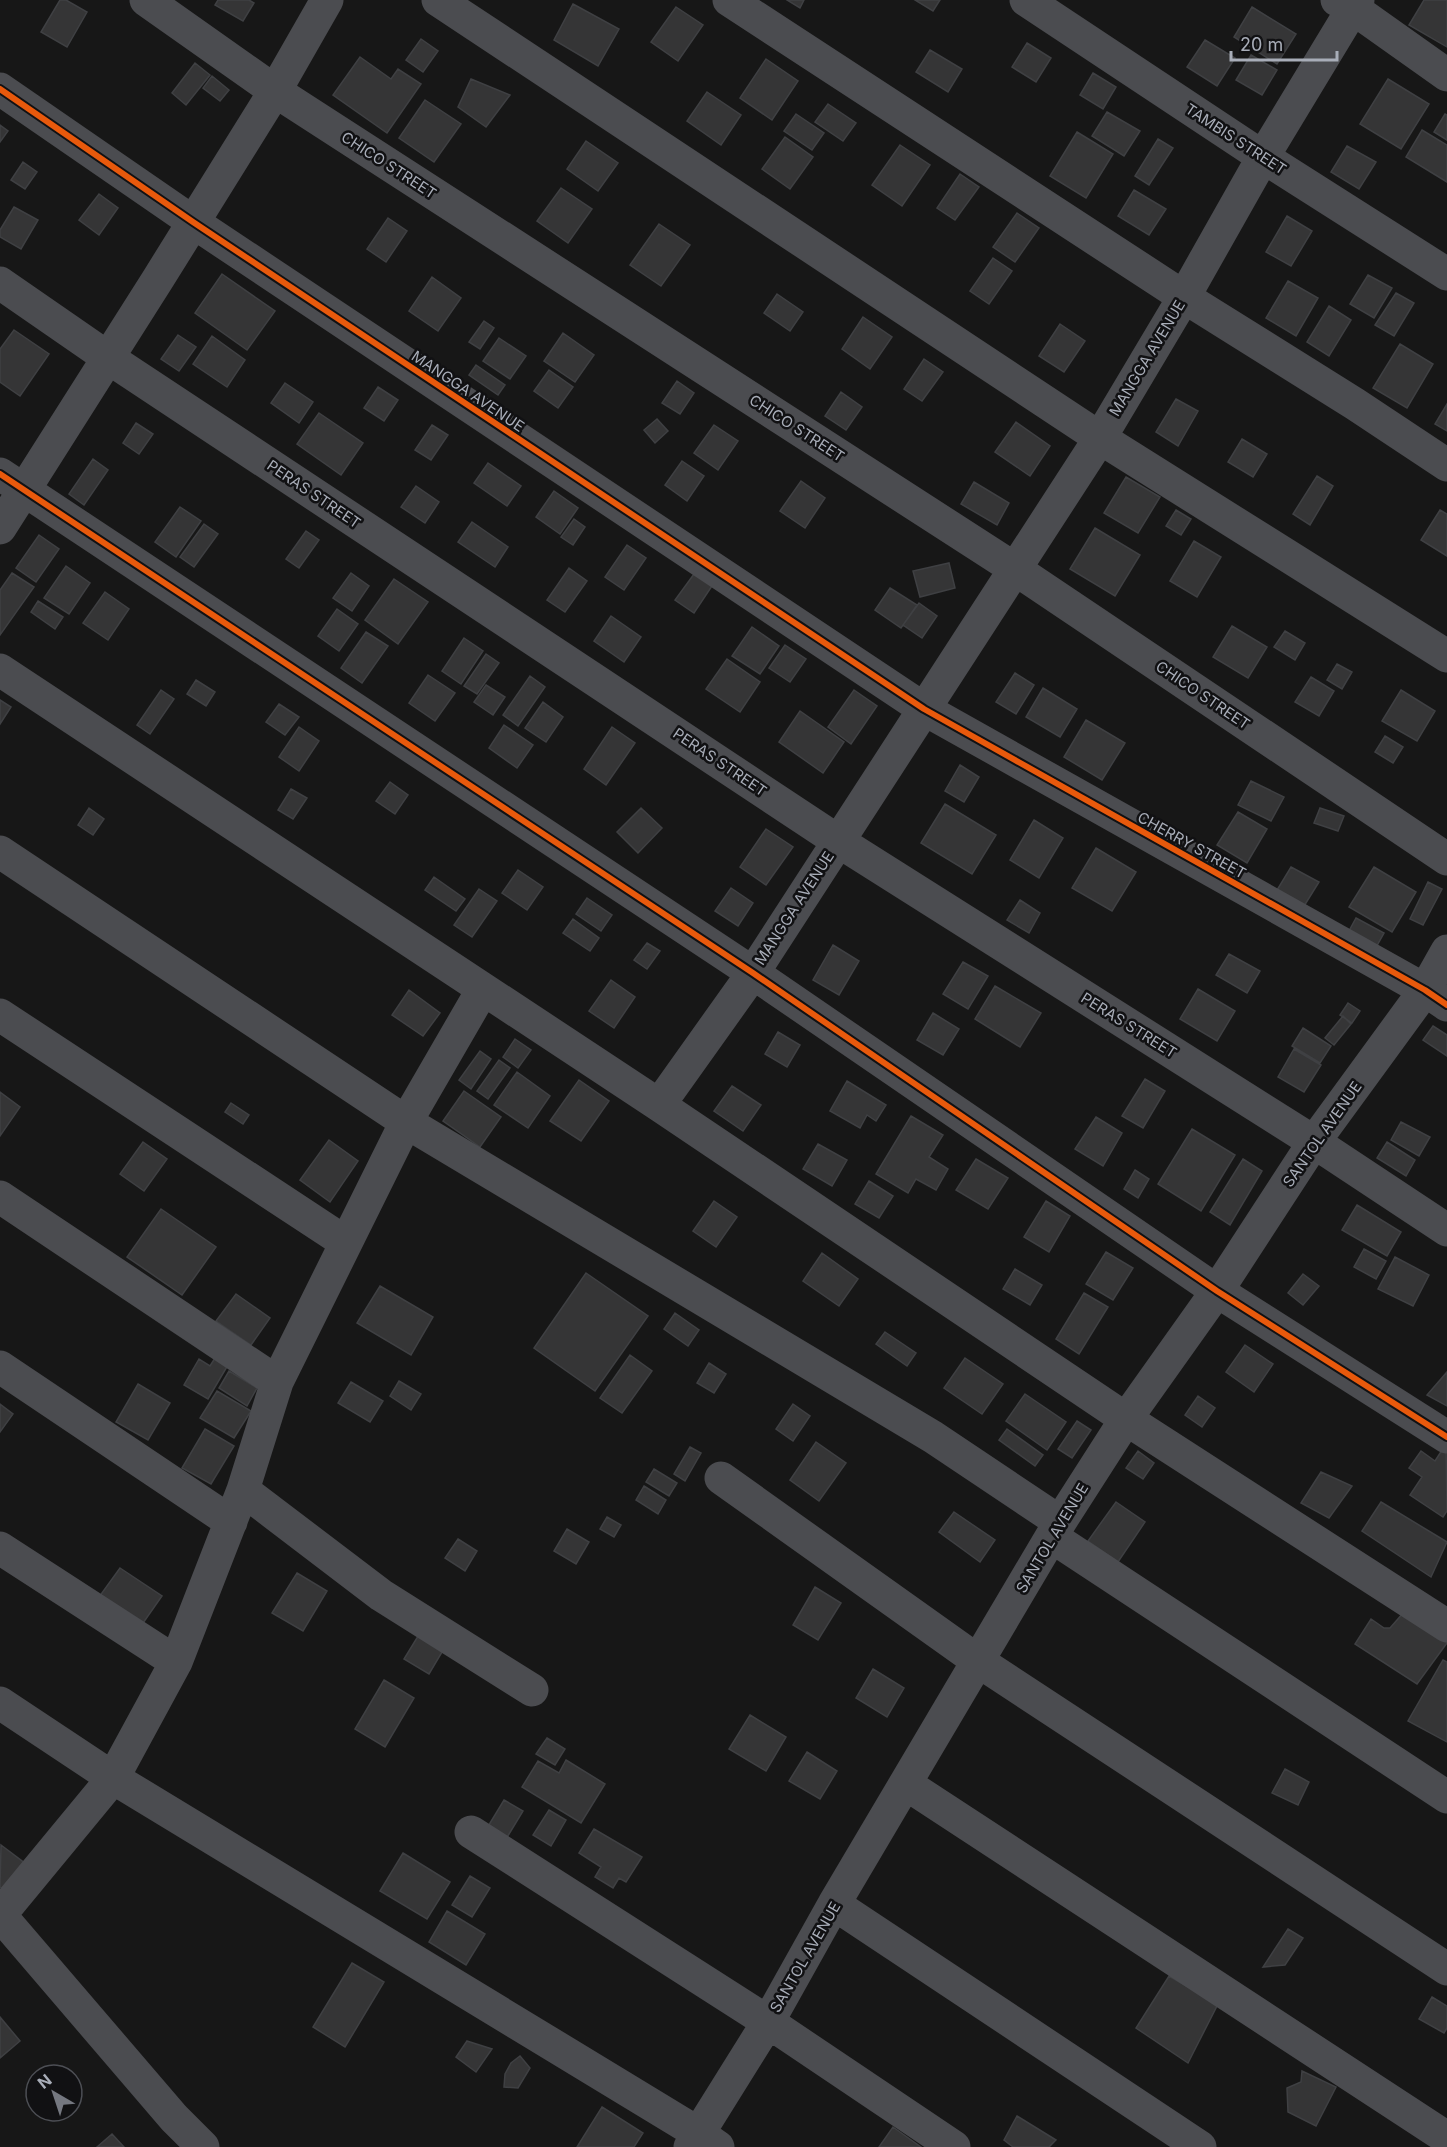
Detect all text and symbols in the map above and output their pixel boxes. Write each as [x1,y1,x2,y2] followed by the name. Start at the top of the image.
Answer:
[1231,24,1338,62] scale bar
[1240,34,1283,55] text: 20 m
[1182,99,1290,179] street label: TAMBIS STREET
[338,127,440,203] street label: CHICO STREET
[1105,297,1189,419] street label: MANGGA AVENUE
[408,346,528,436] street label: MANGGA AVENUE
[746,390,848,466] street label: CHICO STREET
[263,456,365,532] street label: PERAS STREET
[1152,657,1254,733] street label: CHICO STREET
[669,724,771,800] street label: PERAS STREET
[1134,807,1250,883] street label: CHERRY STREET
[750,847,838,969] street label: MANGGA AVENUE
[1078,988,1180,1062] street label: PERAS STREET
[1278,1077,1366,1191] street label: SANTOL AVENUE
[1012,1480,1092,1596] street label: SANTOL AVENUE
[766,1898,844,2016] street label: SANTOL AVENUE
[24,2063,84,2123] north arrow
[34,2070,56,2093] text: N

